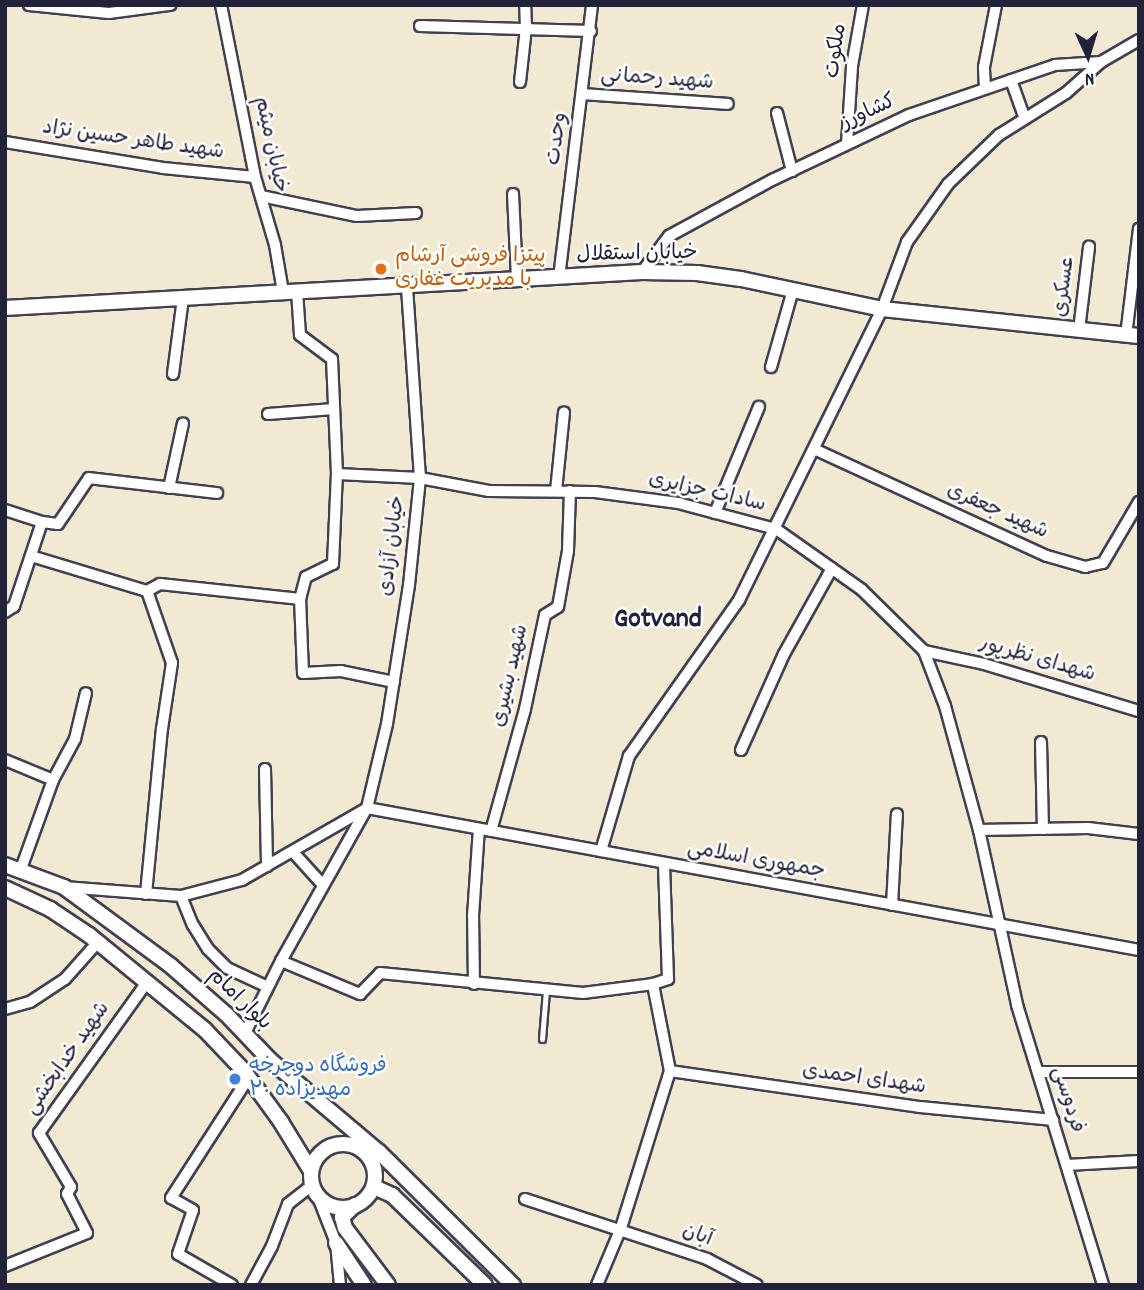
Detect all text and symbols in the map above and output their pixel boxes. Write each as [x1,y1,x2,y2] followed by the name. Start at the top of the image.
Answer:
[1053,21,1123,91] north arrow
[821,22,853,80] street label: ملکوت
[600,63,714,97] street label: شهید رحمانی
[1084,64,1095,91] text: N
[838,89,900,137] street label: کشاورز
[248,95,292,195] street label: خیابان میثم
[542,111,574,167] street label: وحدت
[40,116,226,166] street label: شهید طاهر حسین نژاد
[576,241,698,269] street label: خیابان استقلال
[395,244,546,294] place label: پیتزا فروشی آرشام با مدیریت غفاری
[1049,255,1081,319] street label: عسکری
[373,261,389,277] marker: پیتزا فروشی آرشام با مدیریت غفاری
[646,467,768,519] street label: سادات جزایری
[942,478,1052,546] street label: شهید جعفری
[374,494,412,598] street label: خیابان آزادی
[614,604,702,638] district label: Gotvand
[487,622,535,730] street label: شهید بشیری
[976,631,1098,689] street label: شهدای نظرپور
[685,836,827,886] street label: جمهوری اسلامی
[202,964,276,1036] street label: بلوار امام
[20,998,116,1120] street label: شهید خدابخشی
[249,1054,387,1104] place label: فروشگاه دوچرخه ۲۰ مهدیزاده
[800,1059,928,1101] street label: شهدای احمدی
[1045,1064,1089,1136] street label: فردوسی
[227,1071,243,1087] marker: فروشگاه دوچرخه ۲۰ مهدیزاده
[678,1219,716,1253] street label: آبان

